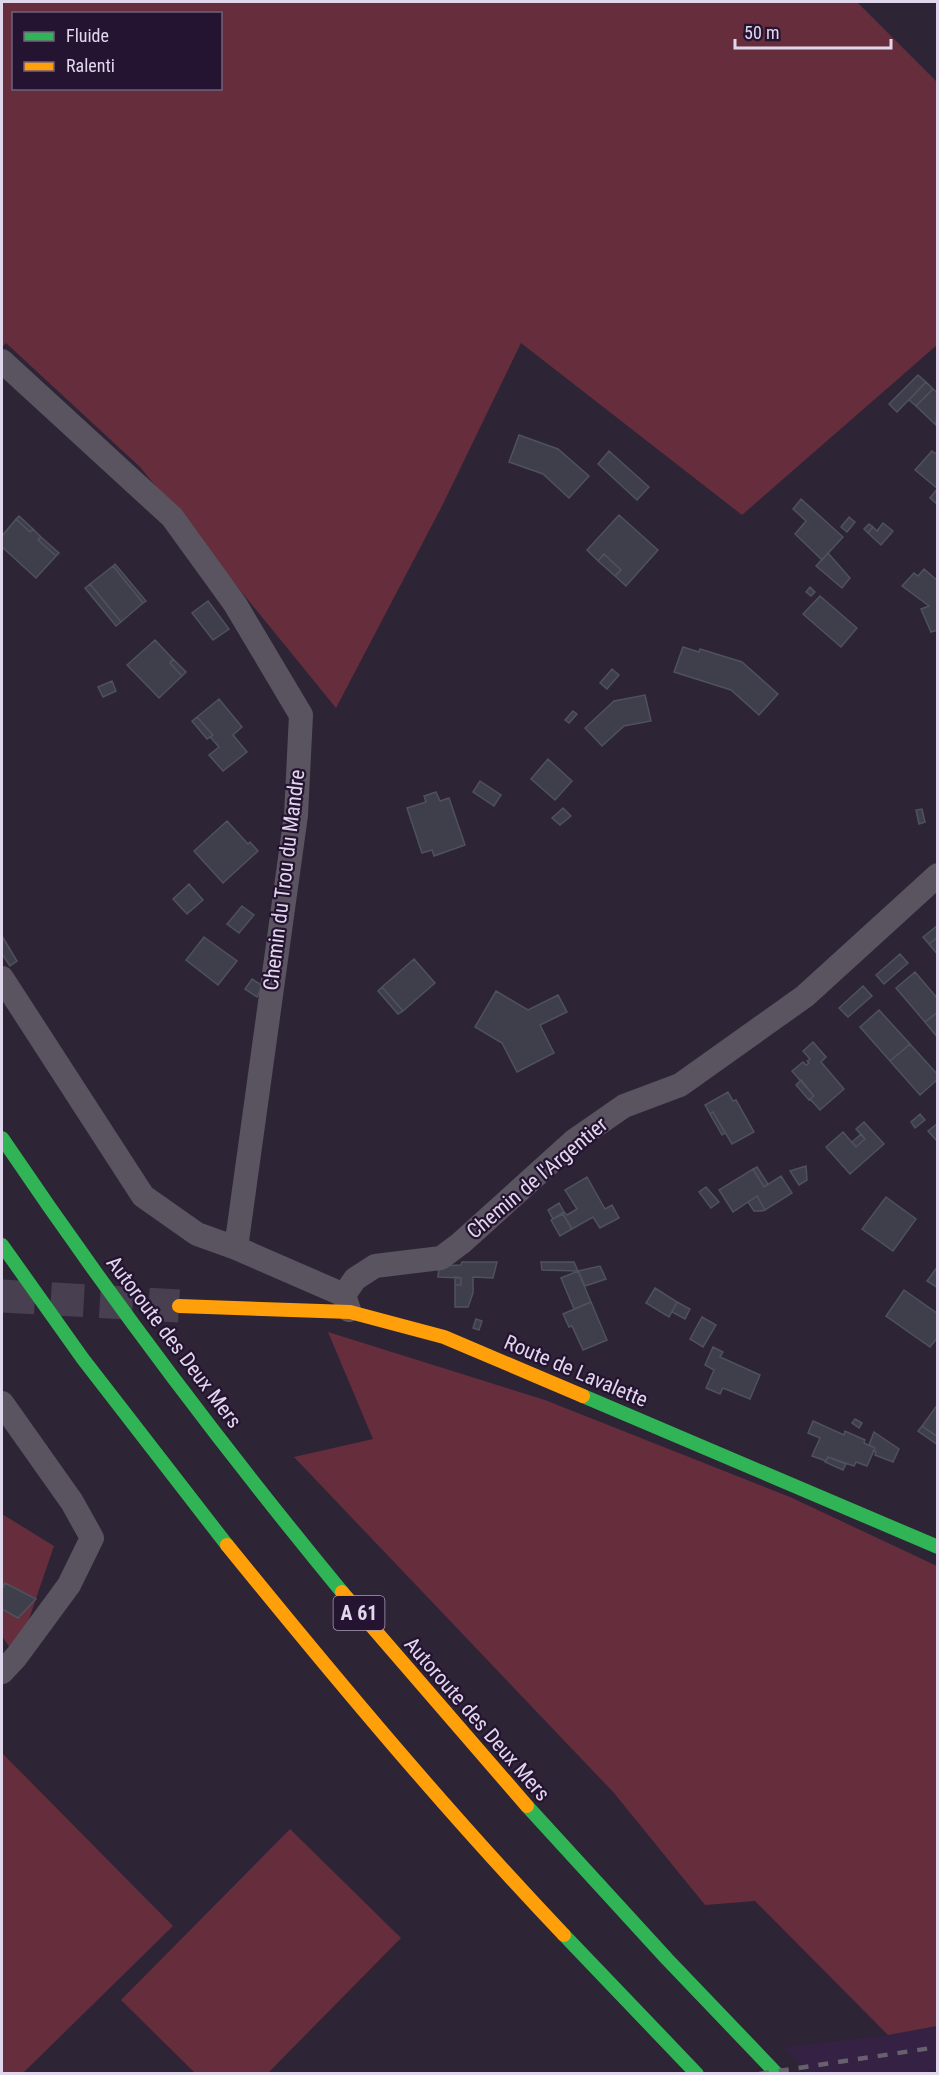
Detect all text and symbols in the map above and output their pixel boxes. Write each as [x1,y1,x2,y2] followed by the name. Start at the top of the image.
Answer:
[12,12,222,90] legend
[735,12,891,50] scale bar
[744,22,779,43] text: 50 m
[66,25,109,46] text: Fluide
[66,55,115,76] text: Ralenti
[259,768,309,992] street label: Chemin du Trou du Mandre
[462,1112,612,1244] street label: Chemin de l'Argentier
[102,1251,246,1433] street label: Autoroute des Deux Mers
[501,1330,651,1412] street label: Route de Lavalette
[334,1596,385,1630] road number: A 61
[399,1632,555,1806] street label: Autoroute des Deux Mers

